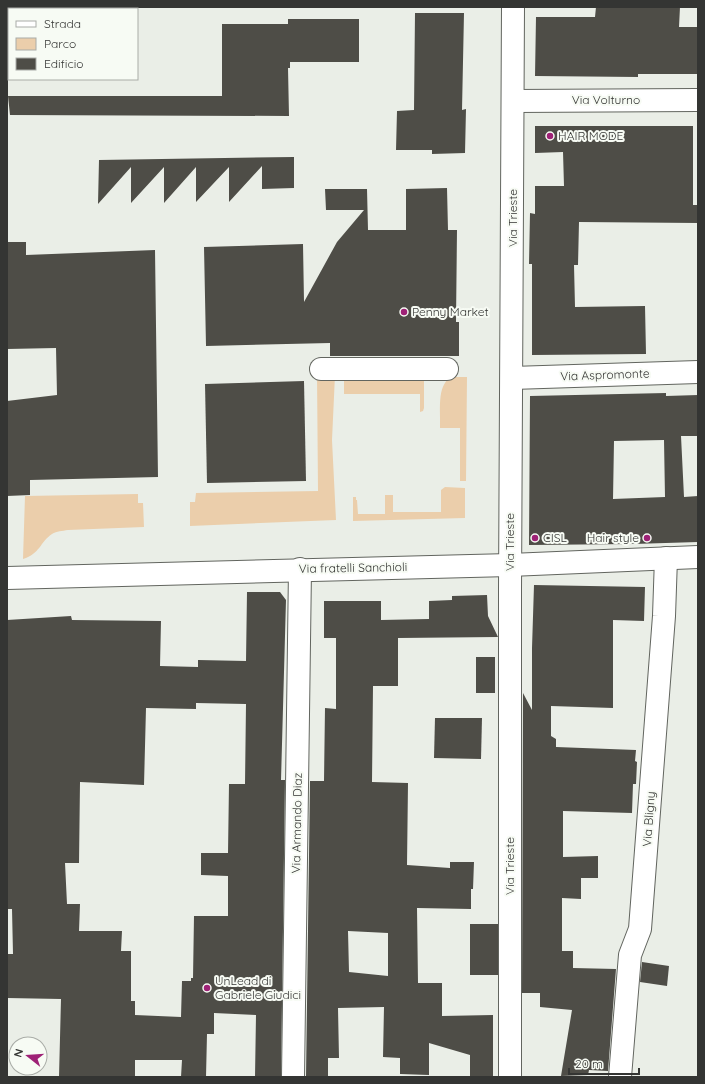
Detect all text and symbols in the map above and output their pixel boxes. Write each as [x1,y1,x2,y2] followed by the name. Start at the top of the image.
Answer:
[8,8,138,80] legend
[44,16,81,31] text: Strada
[44,36,76,51] text: Parco
[44,56,84,71] text: Edificio
[572,92,640,107] street label: Via Volturno
[558,128,623,143] place label: HAIR MODE
[545,131,555,141] marker: HAIR MODE
[505,189,520,247] street label: Via Trieste
[412,304,489,319] place label: Penny Market
[399,307,409,317] marker: Penny Market
[560,365,650,384] street label: Via Aspromonte
[502,513,517,571] street label: Via Trieste
[543,530,568,545] place label: CISL
[587,530,639,545] place label: Hair style
[530,533,540,543] marker: CISL
[642,533,652,543] marker: Hair style
[299,559,407,576] street label: Via fratelli Sanchioli
[288,772,305,873] street label: Via Armando Diaz
[639,791,658,847] street label: Via Bligny
[502,837,517,895] street label: Via Trieste
[215,973,301,1002] place label: UnLead di Gabriele Giudici
[202,983,212,993] marker: UnLead di Gabriele Giudici
[8,1036,48,1076] north arrow
[11,1047,26,1059] text: N
[569,1050,639,1076] scale bar
[575,1056,603,1071] text: 20 m

